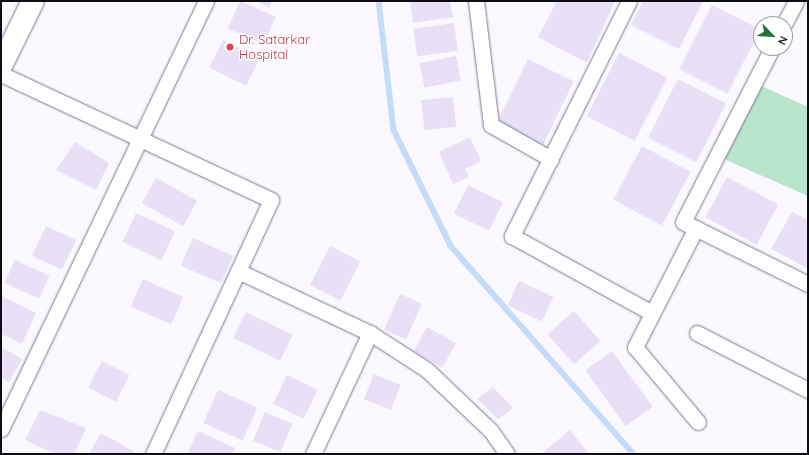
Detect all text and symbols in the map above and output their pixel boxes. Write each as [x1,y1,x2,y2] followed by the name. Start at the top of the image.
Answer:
[753,16,793,56] north arrow
[239,32,310,63] place label: Dr. Satarkar Hospital
[775,34,791,47] text: N
[224,41,236,53] marker: Dr. Satarkar Hospital

